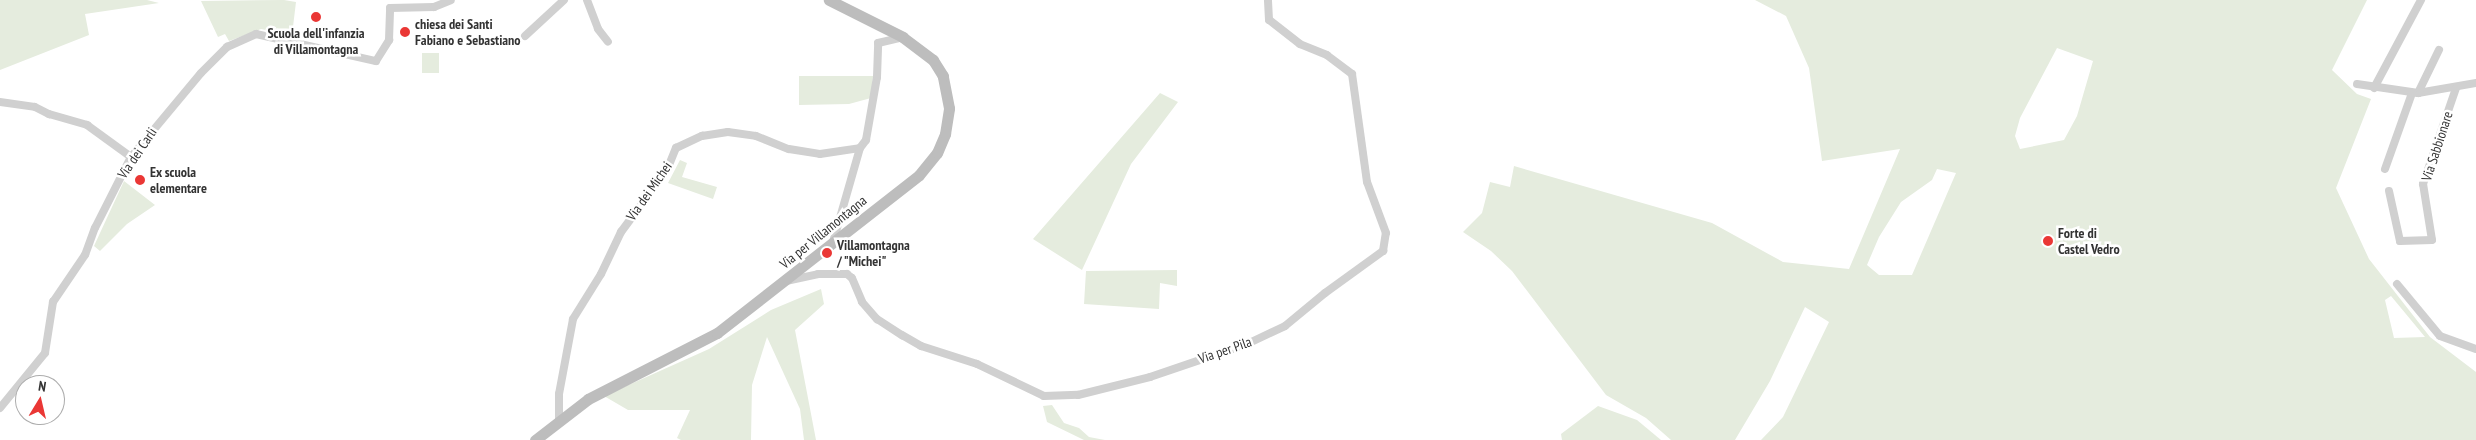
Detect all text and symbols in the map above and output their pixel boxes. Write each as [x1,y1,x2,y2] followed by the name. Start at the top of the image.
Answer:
[310,11,322,23] marker: Scuola dell'infanzia di Villamontagna
[415,16,521,48] place label: chiesa dei Santi Fabiano e Sebastiano
[267,25,365,58] place label: Scuola dell'infanzia di Villamontagna
[399,26,411,38] marker: chiesa dei Santi Fabiano e Sebastiano
[2418,109,2456,183] street label: Via Sabbionare
[114,124,160,182] street label: Via dei Carli
[623,158,675,224] street label: Via dei Michei
[150,164,207,196] place label: Ex scuola elementare
[134,174,146,186] marker: Ex scuola elementare
[776,192,870,272] street label: Via per Villamontagna
[2058,225,2120,258] place label: Forte di Castel Vedro
[2042,235,2054,247] marker: Forte di Castel Vedro
[837,237,910,270] place label: Villamontagna / "Michei"
[821,247,833,259] marker: Villamontagna / "Michei"
[1196,333,1254,367] street label: Via per Pila
[15,375,65,425] north arrow
[37,377,47,396] text: N

